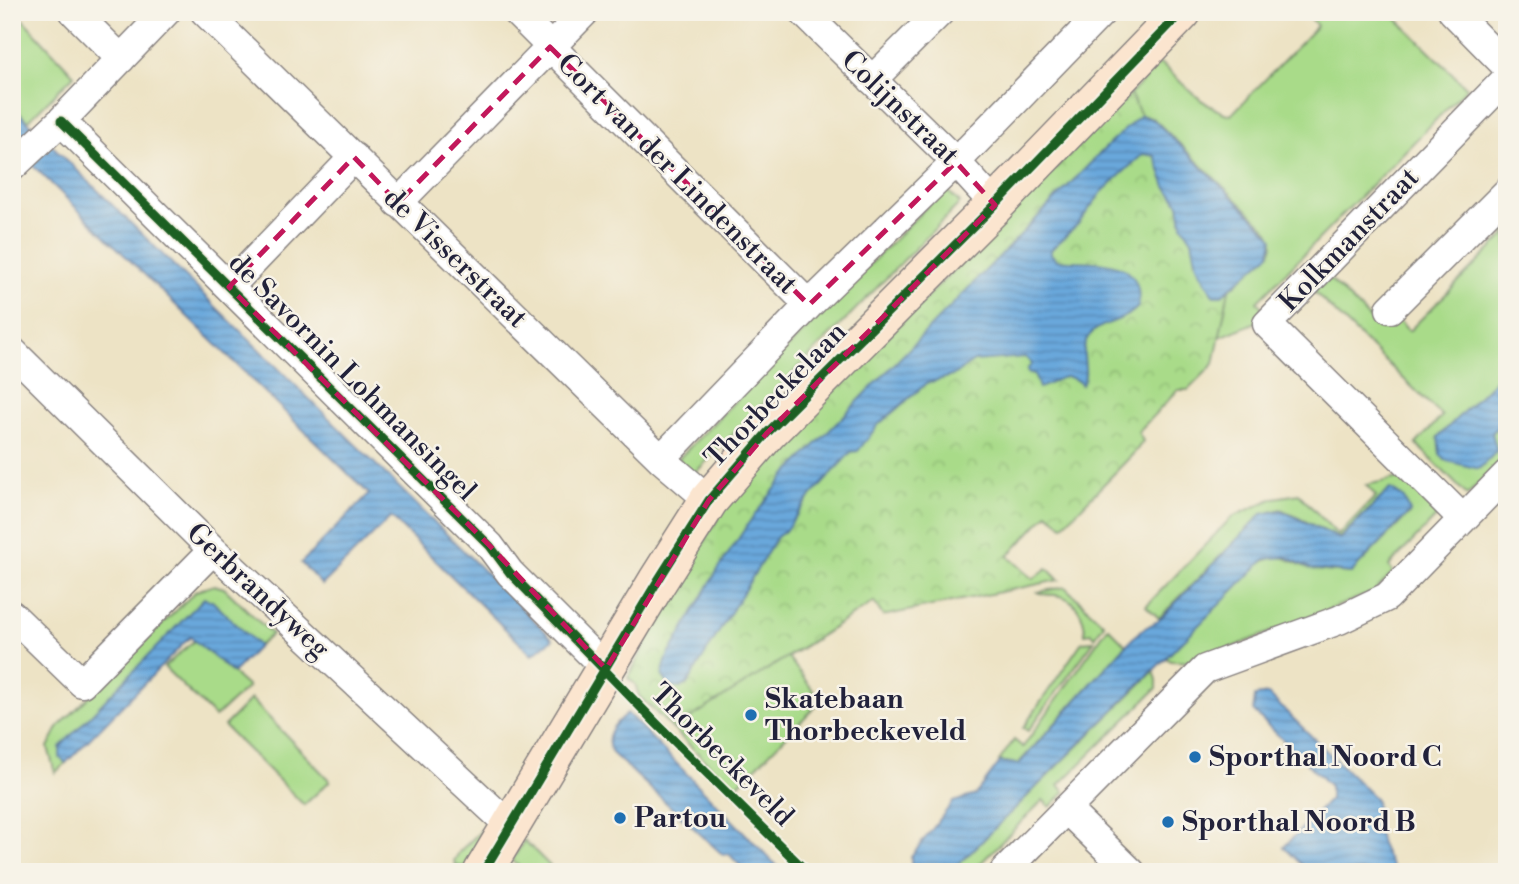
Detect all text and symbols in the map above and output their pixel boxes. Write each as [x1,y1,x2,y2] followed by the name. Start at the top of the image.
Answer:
[834,43,966,173] street label: Colijnstraat
[549,46,805,302] street label: Cort van der Lindenstraat
[1272,161,1427,319] street label: Kolkmanstraat
[376,181,534,336] street label: de Visserstraat
[221,246,483,508] street label: de Savornin Lohmansingel
[698,314,855,475] street label: Thorbeckelaan
[179,516,337,667] street label: Gerbrandyweg
[643,676,801,834] street label: Thorbeckeveld
[765,682,967,749] place label: Skatebaan Thorbeckeveld
[743,707,759,723] marker: Skatebaan Thorbeckeveld
[1209,740,1442,775] place label: Sporthal Noord C
[1187,749,1203,765] marker: Sporthal Noord C
[634,801,726,836] place label: Partou
[1182,805,1416,840] place label: Sporthal Noord B
[612,810,628,826] marker: Partou
[1160,814,1176,830] marker: Sporthal Noord B

